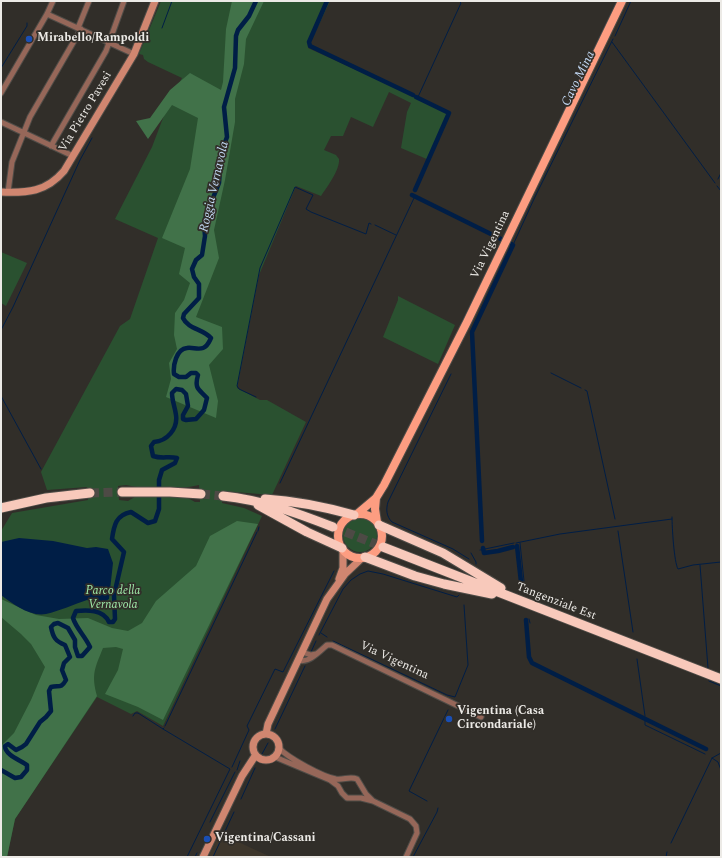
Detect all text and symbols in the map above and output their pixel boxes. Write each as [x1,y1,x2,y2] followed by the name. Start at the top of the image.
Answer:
[37,32,149,46] place label: Mirabello/Rampoldi
[24,34,34,44] marker: Mirabello/Rampoldi
[559,49,599,109] water label: Cavo Mina
[56,69,116,155] street label: Via Pietro Pavesi
[197,140,233,234] water label: Roggia Vernavola
[468,209,514,281] street label: Via Vigentina
[514,580,598,624] street label: Tangenziale Est
[86,585,140,613] park label: Parco della Vernavola
[357,639,431,683] street label: Via Vigentina
[457,705,544,733] place label: Vigentina (Casa Circondariale)
[444,714,454,724] marker: Vigentina (Casa Circondariale)
[215,832,316,846] place label: Vigentina/Cassani
[202,834,212,844] marker: Vigentina/Cassani

